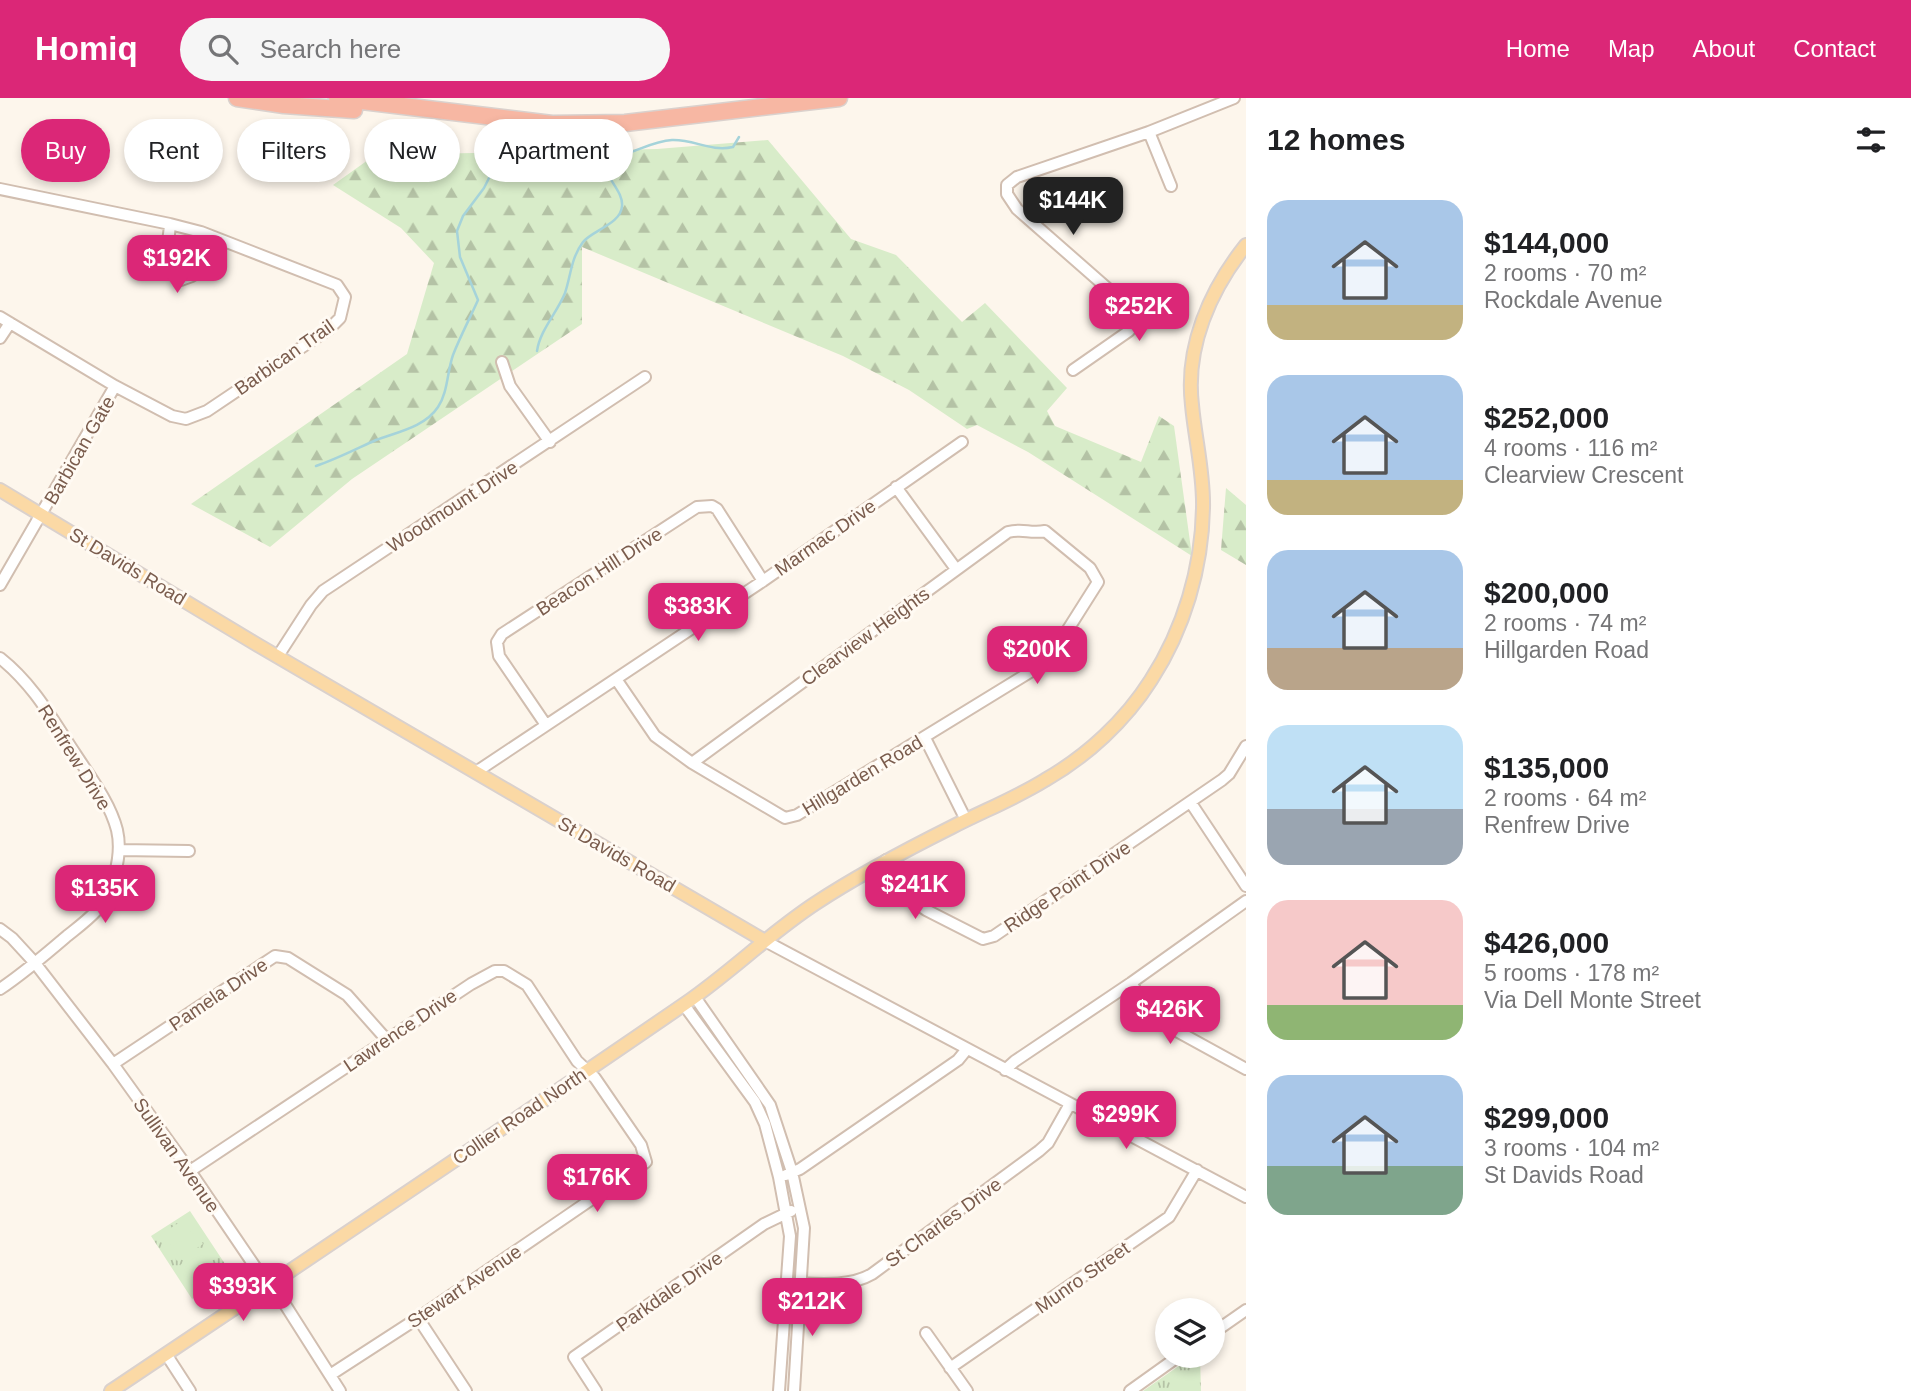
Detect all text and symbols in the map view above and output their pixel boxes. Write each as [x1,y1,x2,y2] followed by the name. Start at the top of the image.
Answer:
[180,18,670,81] search box
[35,30,138,67] text: Homiq
[204,30,242,68] icon: search
[260,34,401,64] text: Search here
[1506,35,1570,62] text: Home
[1608,35,1655,62] text: Map
[1693,35,1755,62] text: About
[1793,35,1876,62] text: Contact
[21,119,110,182] chip: Buy
[124,119,223,182] chip: Rent
[237,119,350,182] chip: Filters
[364,119,460,182] chip: New
[474,119,633,182] chip: Apartment
[1852,121,1890,159] icon: filters
[1267,123,1405,156] text: 12 homes
[1024,178,1122,237] pin: $144K
[1039,187,1107,213] text: $144K
[1484,226,1609,259] text: $144,000
[1323,228,1407,312] icon: home
[128,236,226,295] pin: $192K
[143,245,211,271] text: $192K
[1484,260,1646,286] text: 2 rooms · 70 m²
[1090,284,1188,343] pin: $252K
[1484,287,1663,313] text: Rockdale Avenue
[1105,293,1173,319] text: $252K
[231,315,338,399] street label: Barbican Trail
[40,392,119,508] street label: Barbican Gate
[1484,401,1609,434] text: $252,000
[1323,403,1407,487] icon: home
[1484,435,1657,461] text: 4 rooms · 116 m²
[383,456,522,557] street label: Woodmount Drive
[1484,462,1683,488] text: Clearview Crescent
[771,495,880,580] street label: Marmac Drive
[66,523,190,609] street label: St Davids Road
[532,523,666,620] street label: Beacon Hill Drive
[1484,576,1609,609] text: $200,000
[1323,578,1407,662] icon: home
[797,583,933,690] street label: Clearview Heights
[649,584,747,643] pin: $383K
[664,593,732,619] text: $383K
[1484,610,1646,636] text: 2 rooms · 74 m²
[988,626,1086,686] pin: $200K
[1003,636,1071,662] text: $200K
[1484,637,1649,663] text: Hillgarden Road
[34,701,115,814] street label: Renfrew Drive
[798,731,926,820] street label: Hillgarden Road
[1484,751,1609,784] text: $135,000
[1323,753,1407,837] icon: home
[1484,785,1646,811] text: 2 rooms · 64 m²
[554,812,679,897] street label: St Davids Road
[1484,812,1630,838] text: Renfrew Drive
[1000,836,1134,936] street label: Ridge Point Drive
[866,862,964,921] pin: $241K
[56,866,154,925] pin: $135K
[881,871,949,897] text: $241K
[71,875,139,901] text: $135K
[1484,926,1609,959] text: $426,000
[1323,928,1407,1012] icon: home
[165,954,271,1035] street label: Pamela Drive
[1484,960,1659,986] text: 5 rooms · 178 m²
[340,985,461,1076] street label: Lawrence Drive
[1121,986,1219,1046] pin: $426K
[1484,987,1701,1013] text: Via Dell Monte Street
[1136,996,1204,1022] text: $426K
[449,1064,590,1169] street label: Collier Road North
[1077,1091,1175,1151] pin: $299K
[129,1094,224,1217] street label: Sullivan Avenue
[1092,1101,1160,1127] text: $299K
[1484,1101,1609,1134] text: $299,000
[1323,1103,1407,1187] icon: home
[1484,1135,1659,1161] text: 3 rooms · 104 m²
[548,1154,646,1214] pin: $176K
[1484,1162,1644,1188] text: St Davids Road
[563,1164,631,1190] text: $176K
[881,1173,1005,1272] street label: St Charles Drive
[1031,1237,1134,1318] street label: Munro Street
[403,1241,525,1332] street label: Stewart Avenue
[612,1247,726,1336] street label: Parkdale Drive
[194,1264,292,1323] pin: $393K
[209,1273,277,1299] text: $393K
[763,1278,861,1338] pin: $212K
[778,1288,846,1314] text: $212K
[1155,1298,1225,1368] map controls
[1155,1298,1225,1368] button: layers

